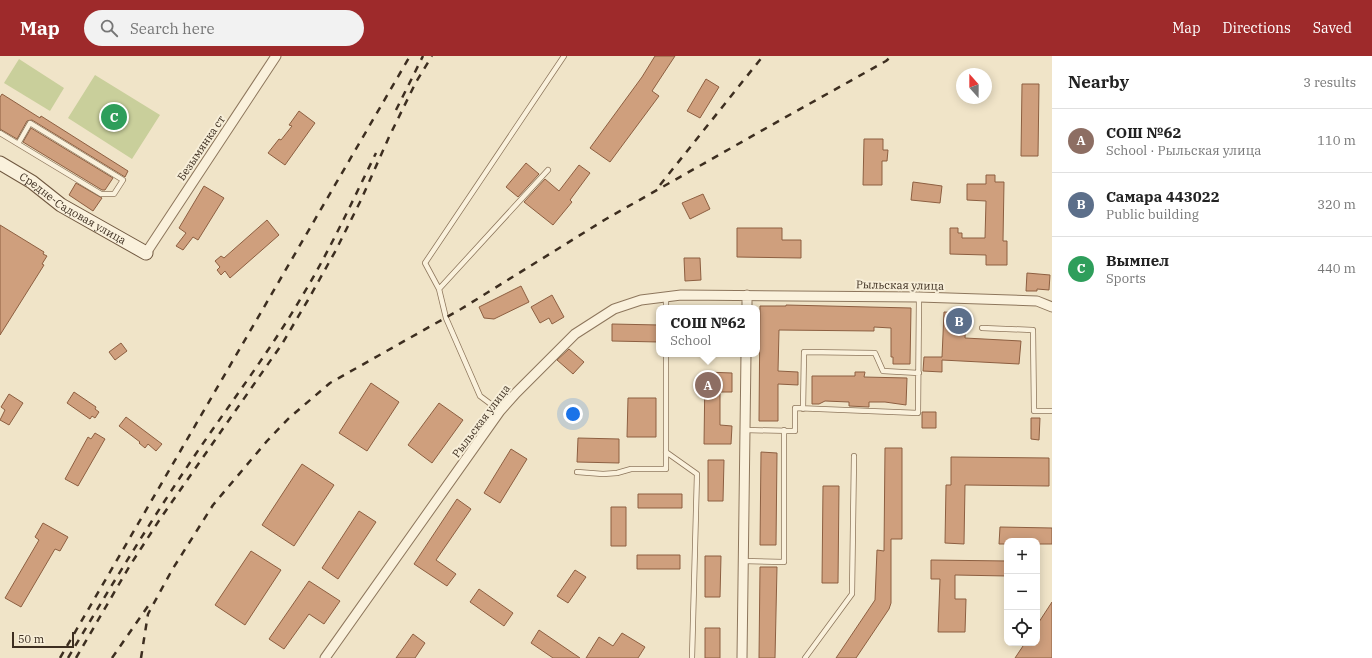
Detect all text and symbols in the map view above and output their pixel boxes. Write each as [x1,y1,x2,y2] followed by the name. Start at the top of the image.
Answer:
[84,10,364,46] search box
[20,16,60,40] text: Map
[98,17,120,39] icon: search
[130,19,214,38] text: Search here
[1172,19,1201,37] text: Map
[1223,19,1291,37] text: Directions
[1313,19,1352,37] text: Saved
[956,68,992,104] north arrow
[1068,71,1129,93] text: Nearby
[1303,74,1356,91] text: 3 results
[101,102,127,132] pin: C
[174,113,228,183] street label: Безымянка ст
[1106,123,1181,142] text: СОШ №62
[1076,132,1086,149] text: A
[1317,132,1356,149] text: 110 m
[1106,142,1261,159] text: School · Рыльская улица
[17,169,129,247] street label: Средне-Садовая улица
[1106,187,1220,206] text: Самара 443022
[1076,196,1086,213] text: B
[1317,196,1356,213] text: 320 m
[1106,206,1199,223] text: Public building
[1106,251,1169,270] text: Вымпел
[1077,260,1085,277] text: C
[1317,260,1356,277] text: 440 m
[1106,270,1146,287] text: Sports
[856,277,944,293] street label: Рыльская улица
[656,305,760,357] popup
[946,306,972,336] pin: B
[670,313,746,332] text: СОШ №62
[670,332,711,349] text: School
[695,370,721,400] pin: A
[449,382,513,460] street label: Рыльская улица
[563,404,583,424] your location
[1004,538,1040,646] map controls
[1004,538,1040,574] button: +
[1004,574,1040,610] button: −
[1004,610,1040,646] button: locate
[12,630,74,649] scale bar
[18,632,44,646] text: 50 m

